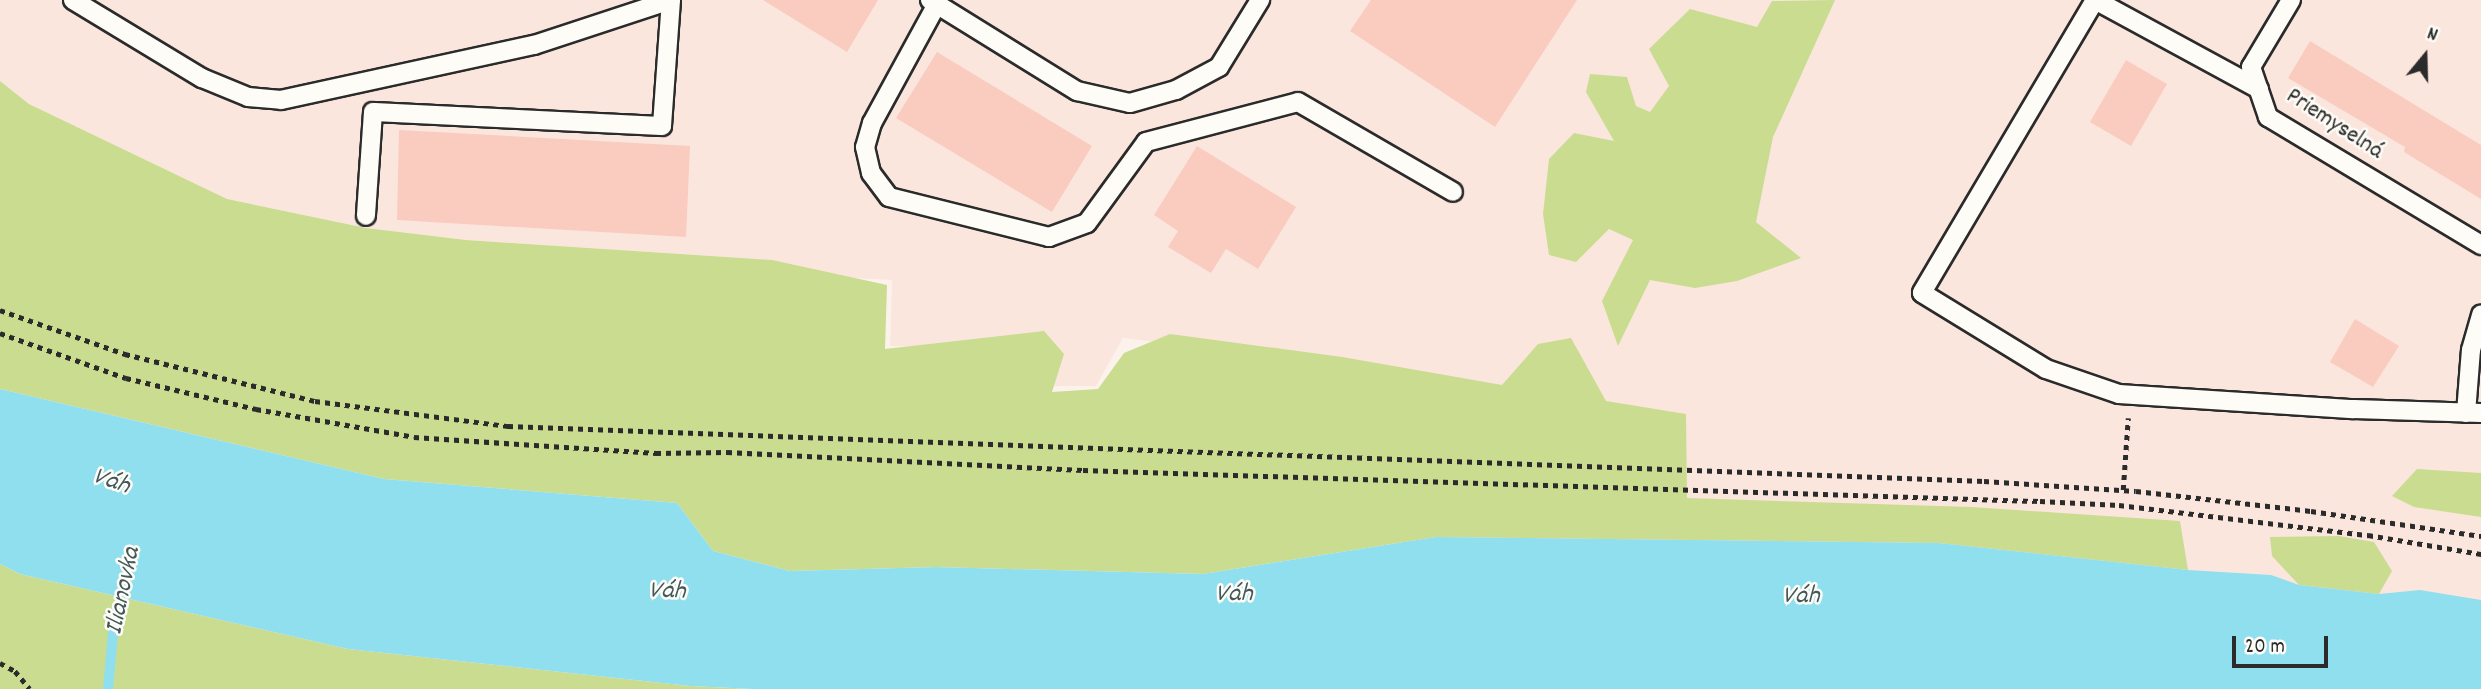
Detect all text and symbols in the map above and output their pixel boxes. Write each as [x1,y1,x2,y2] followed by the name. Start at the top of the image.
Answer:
[2390,21,2460,91] north arrow
[2423,21,2441,50] text: N
[2280,83,2388,167] street label: Priemyselná
[88,461,134,503] water label: Váh
[100,544,148,638] water label: Ilianovka
[648,576,686,608] water label: Váh
[1215,579,1253,611] water label: Váh
[1782,581,1820,613] water label: Váh
[2236,622,2332,666] scale bar
[2245,633,2285,663] text: 20 m

